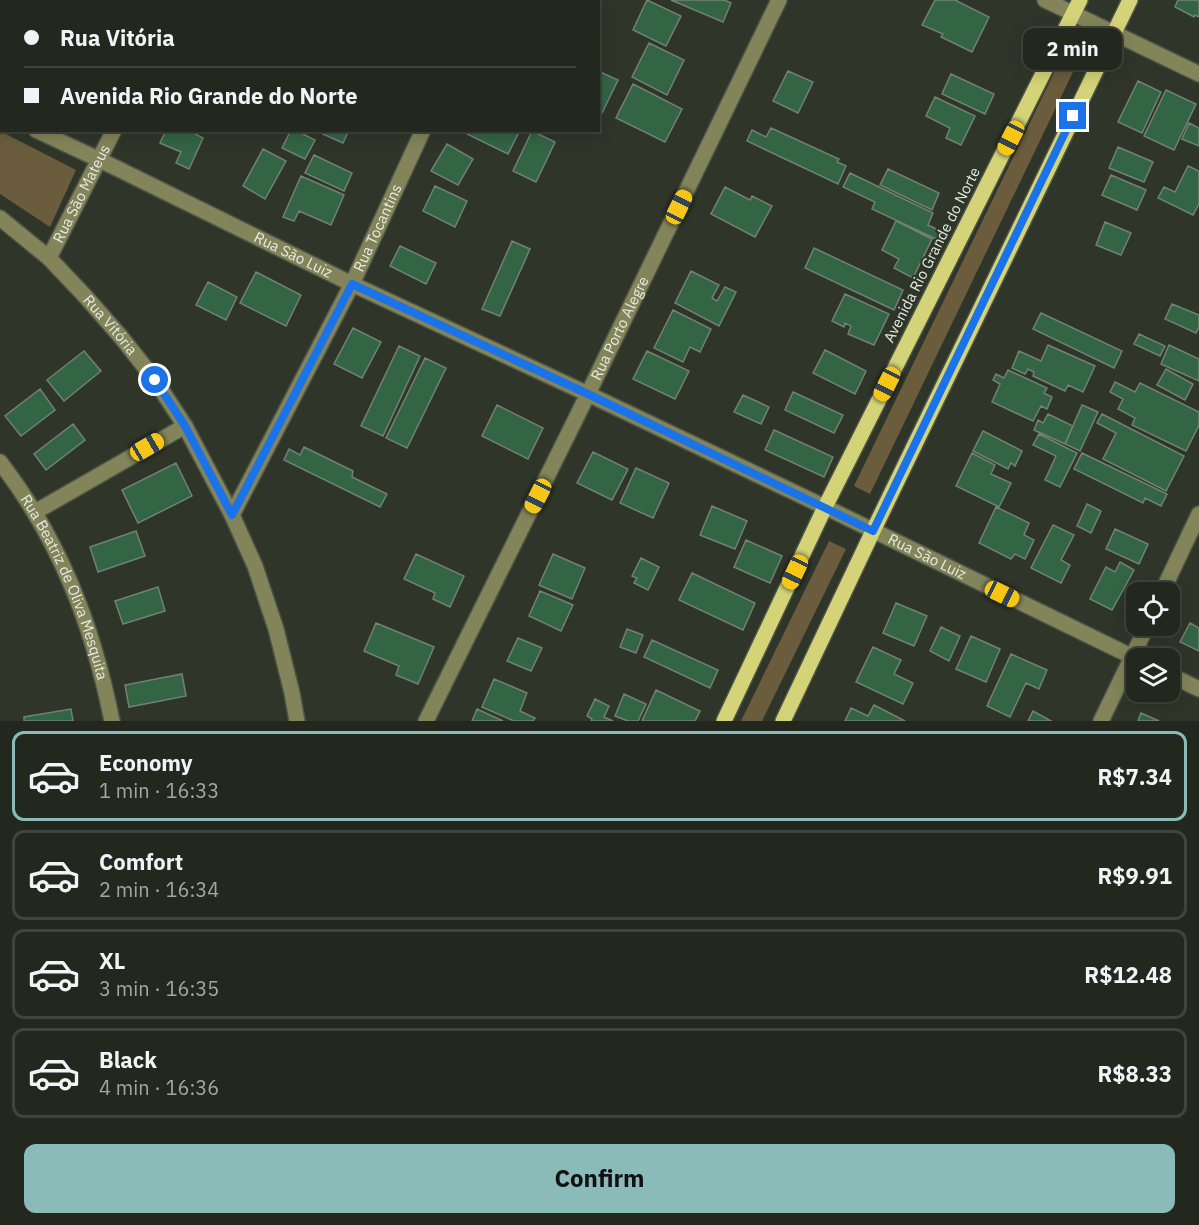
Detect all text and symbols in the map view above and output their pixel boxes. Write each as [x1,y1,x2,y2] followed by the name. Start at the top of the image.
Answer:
[60,23,175,52] text: Rua Vitória
[1024,29,1122,71] callout: 2 min
[1046,35,1099,62] text: 2 min
[60,81,358,110] text: Avenida Rio Grande do Norte
[1059,102,1086,129] route end
[995,118,1027,158] car
[48,141,114,246] street label: Rua São Mateus
[879,164,984,346] street label: Avenida Rio Grande do Norte
[349,181,406,275] street label: Rua Tocantins
[663,187,695,227] car
[251,227,336,282] street label: Rua São Luiz
[586,273,653,383] street label: Rua Porto Alegre
[79,291,142,359] street label: Rua Vitória
[871,364,903,404] car
[141,366,168,393] route start
[127,430,167,464] car
[522,476,554,516] car
[17,491,112,682] street label: Rua Beatriz de Oliva Mesquita
[885,529,970,583] street label: Rua São Luiz
[779,552,811,592] car
[982,578,1022,610] car
[1126,582,1180,702] map controls
[1126,582,1180,636] button: locate
[1126,648,1180,702] button: layers
[99,748,193,777] text: Economy
[27,749,81,803] icon: car
[1098,762,1172,791] text: R$7.34
[99,777,219,804] text: 1 min · 16:33
[99,847,183,876] text: Comfort
[27,848,81,902] icon: car
[1098,861,1172,890] text: R$9.91
[99,876,219,903] text: 2 min · 16:34
[99,946,125,975] text: XL
[27,947,81,1001] icon: car
[1084,960,1172,989] text: R$12.48
[99,975,219,1002] text: 3 min · 16:35
[99,1045,157,1074] text: Black
[27,1046,81,1100] icon: car
[1098,1059,1172,1088] text: R$8.33
[99,1074,219,1101] text: 4 min · 16:36
[24,1144,1175,1213] button: Confirm

